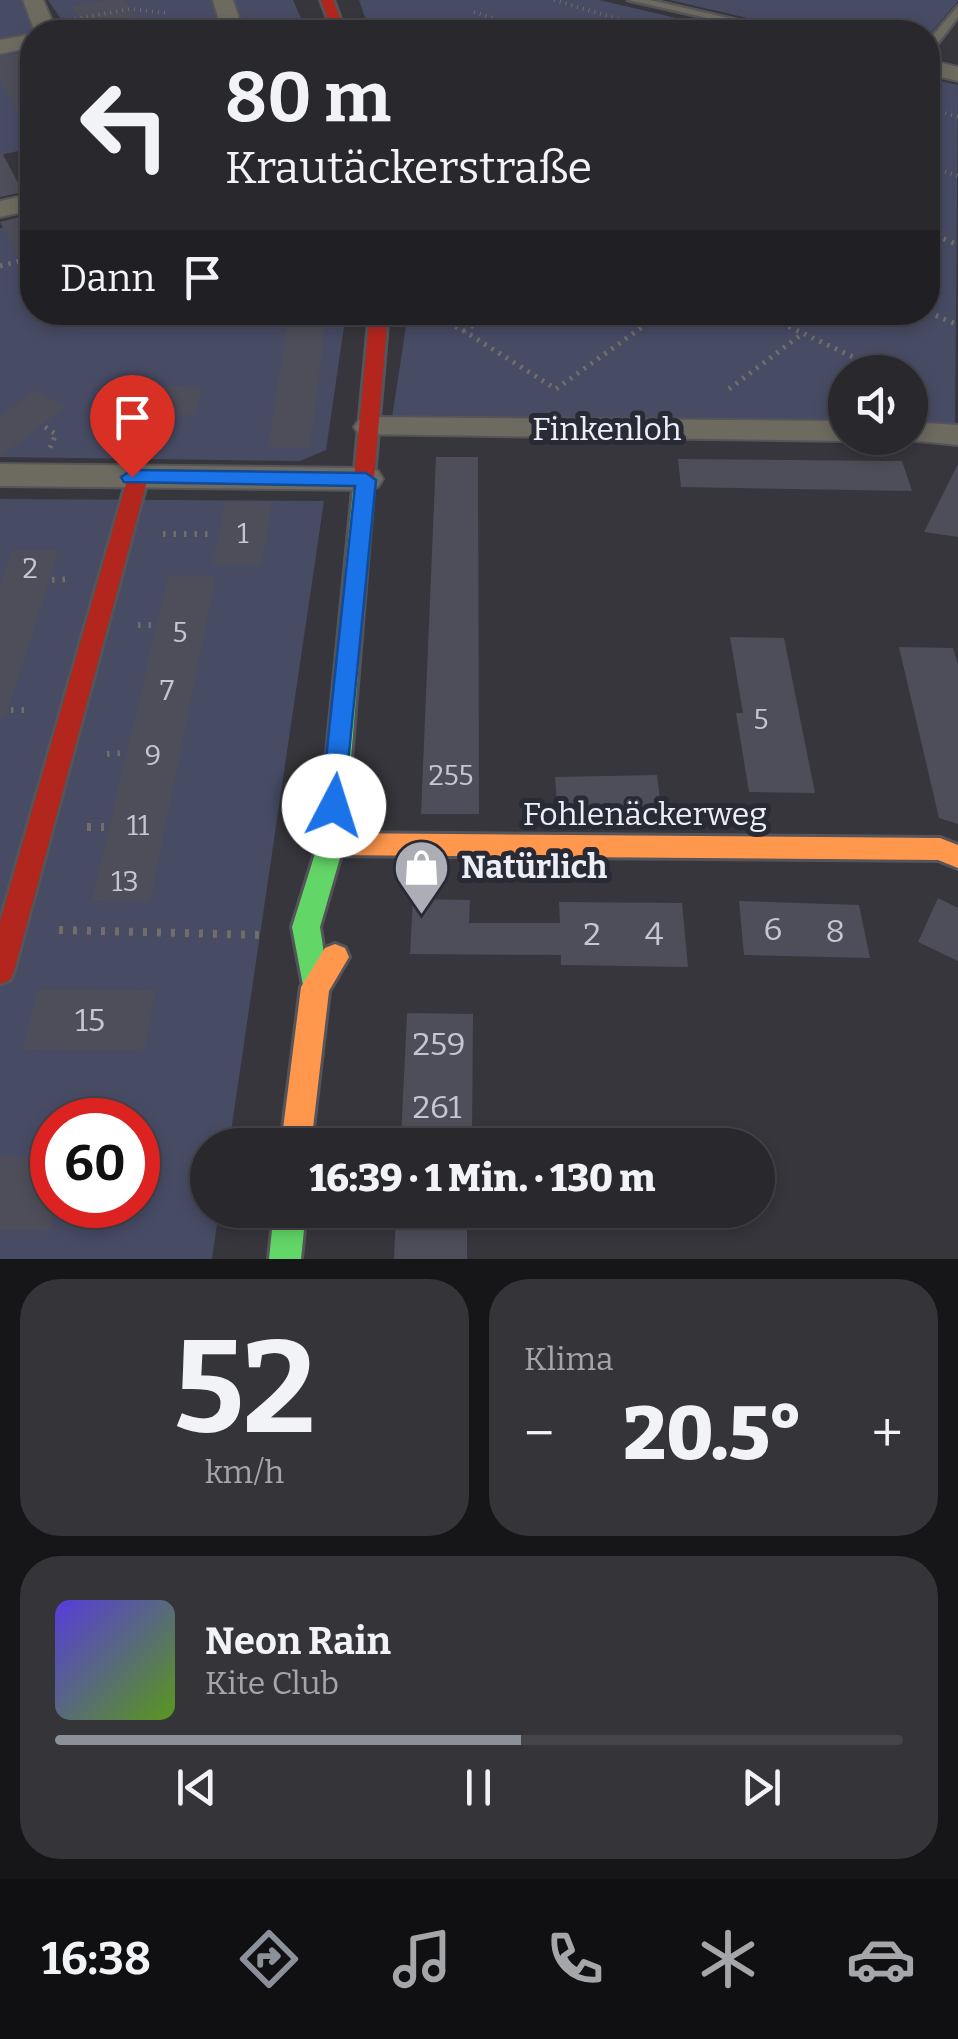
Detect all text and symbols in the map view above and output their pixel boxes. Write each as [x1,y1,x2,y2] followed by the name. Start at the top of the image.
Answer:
[225,56,391,140] text: 80 m
[60,60,190,190] icon: left
[225,141,592,195] text: Krautäckerstraße
[175,250,230,305] icon: arrive
[60,255,155,301] text: Dann
[828,355,928,455] map controls
[828,355,928,455] button: sound
[90,375,175,478] pin
[105,390,160,445] icon: arrive
[532,410,682,448] street label: Finkenloh
[237,517,249,550] house number: 1
[22,552,38,585] house number: 2
[173,616,187,649] house number: 5
[160,674,174,707] house number: 7
[754,703,768,736] house number: 5
[145,739,161,772] house number: 9
[282,754,386,858] position arrow
[428,759,474,792] house number: 255
[523,795,767,833] street label: Fohlenäckerweg
[127,809,150,842] house number: 11
[392,837,452,916] shop icon: Natürlich
[461,848,607,886] place label: Natürlich
[111,865,139,898] house number: 13
[764,910,782,948] house number: 6
[825,912,845,950] house number: 8
[583,915,601,953] house number: 2
[645,915,664,953] house number: 4
[75,1001,105,1039] house number: 15
[413,1025,465,1063] house number: 259
[413,1088,461,1126] house number: 261
[30,1098,160,1228] speed limit sign: 60
[309,1155,656,1201] text: 16:39 · 1 Min. · 130 m
[173,1310,316,1466] text: 52
[524,1340,613,1378] text: Klima
[623,1389,803,1479] text: 20.5°
[524,1401,554,1467] text: −
[872,1401,903,1467] text: +
[205,1453,284,1491] text: km/h
[205,1618,391,1664] text: Neon Rain
[205,1664,339,1702] text: Kite Club
[169,1760,224,1815] icon: previous
[451,1760,506,1815] icon: pause
[734,1760,789,1815] icon: next
[234,1924,304,1994] icon: directions
[387,1924,457,1994] icon: music
[540,1924,610,1994] icon: phone
[693,1924,763,1994] icon: climate
[846,1924,916,1994] icon: car
[42,1932,151,1986] text: 16:38

